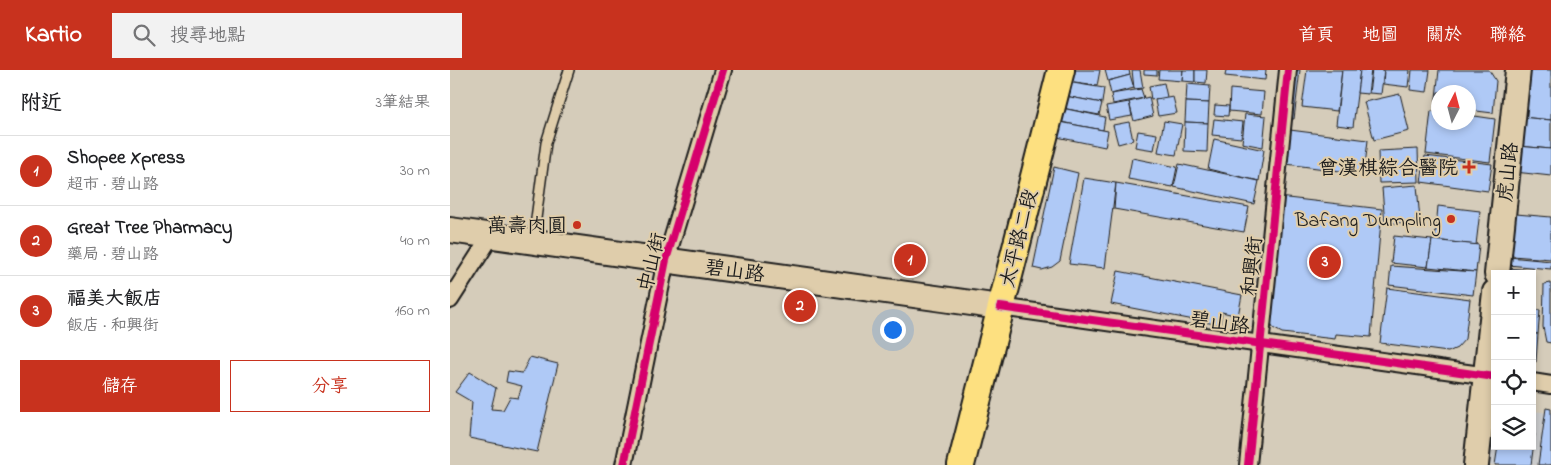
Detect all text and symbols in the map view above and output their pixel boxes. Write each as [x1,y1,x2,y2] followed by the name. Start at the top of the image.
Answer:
[112,13,462,58] search box
[25,18,82,53] text: Kartio
[130,21,158,49] icon: search
[170,23,246,50] text: 搜尋地點
[1298,23,1334,49] text: 首頁
[1362,23,1398,49] text: 地圖
[1426,23,1462,49] text: 關於
[1490,23,1526,49] text: 聯絡
[1431,85,1476,130] north arrow
[20,89,62,119] text: 附近
[375,91,430,115] text: 3筆結果
[1492,140,1527,204] street label: 虎山路
[67,145,185,172] text: Shopee Xpress
[1318,155,1458,184] place label: 曾漢棋綜合醫院
[33,159,39,183] text: 1
[400,159,430,183] text: 30 m
[1462,160,1476,174] marker: 曾漢棋綜合醫院
[67,173,158,197] text: 超市 · 碧山路
[994,187,1047,291] street label: 太平路二段
[1294,207,1441,237] place label: Bafang Dumpling
[487,213,567,242] place label: 萬壽肉圓
[1445,213,1457,225] marker: Bafang Dumpling
[67,215,232,242] text: Great Tree Pharmacy
[571,219,583,231] marker: 萬壽肉圓
[32,229,40,253] text: 2
[400,229,430,253] text: 40 m
[632,230,675,295] street label: 中山街
[1236,235,1271,298] street label: 和興街
[894,241,926,279] pin: 1
[67,243,158,267] text: 藥局 · 碧山路
[1309,243,1341,281] pin: 3
[703,254,767,291] street label: 碧山路
[1491,270,1536,450] map controls
[1491,270,1536,315] button: +
[67,286,162,313] text: 福美大飯店
[784,287,816,325] pin: 2
[33,299,39,323] text: 3
[395,299,430,323] text: 160 m
[1188,306,1252,343] street label: 碧山路
[67,314,158,338] text: 飯店 · 和興街
[1491,315,1536,360] button: −
[880,317,906,343] your location
[20,360,220,412] button: 儲存
[230,360,430,412] button: 分享
[1491,360,1536,405] button: locate
[1491,405,1536,450] button: layers

